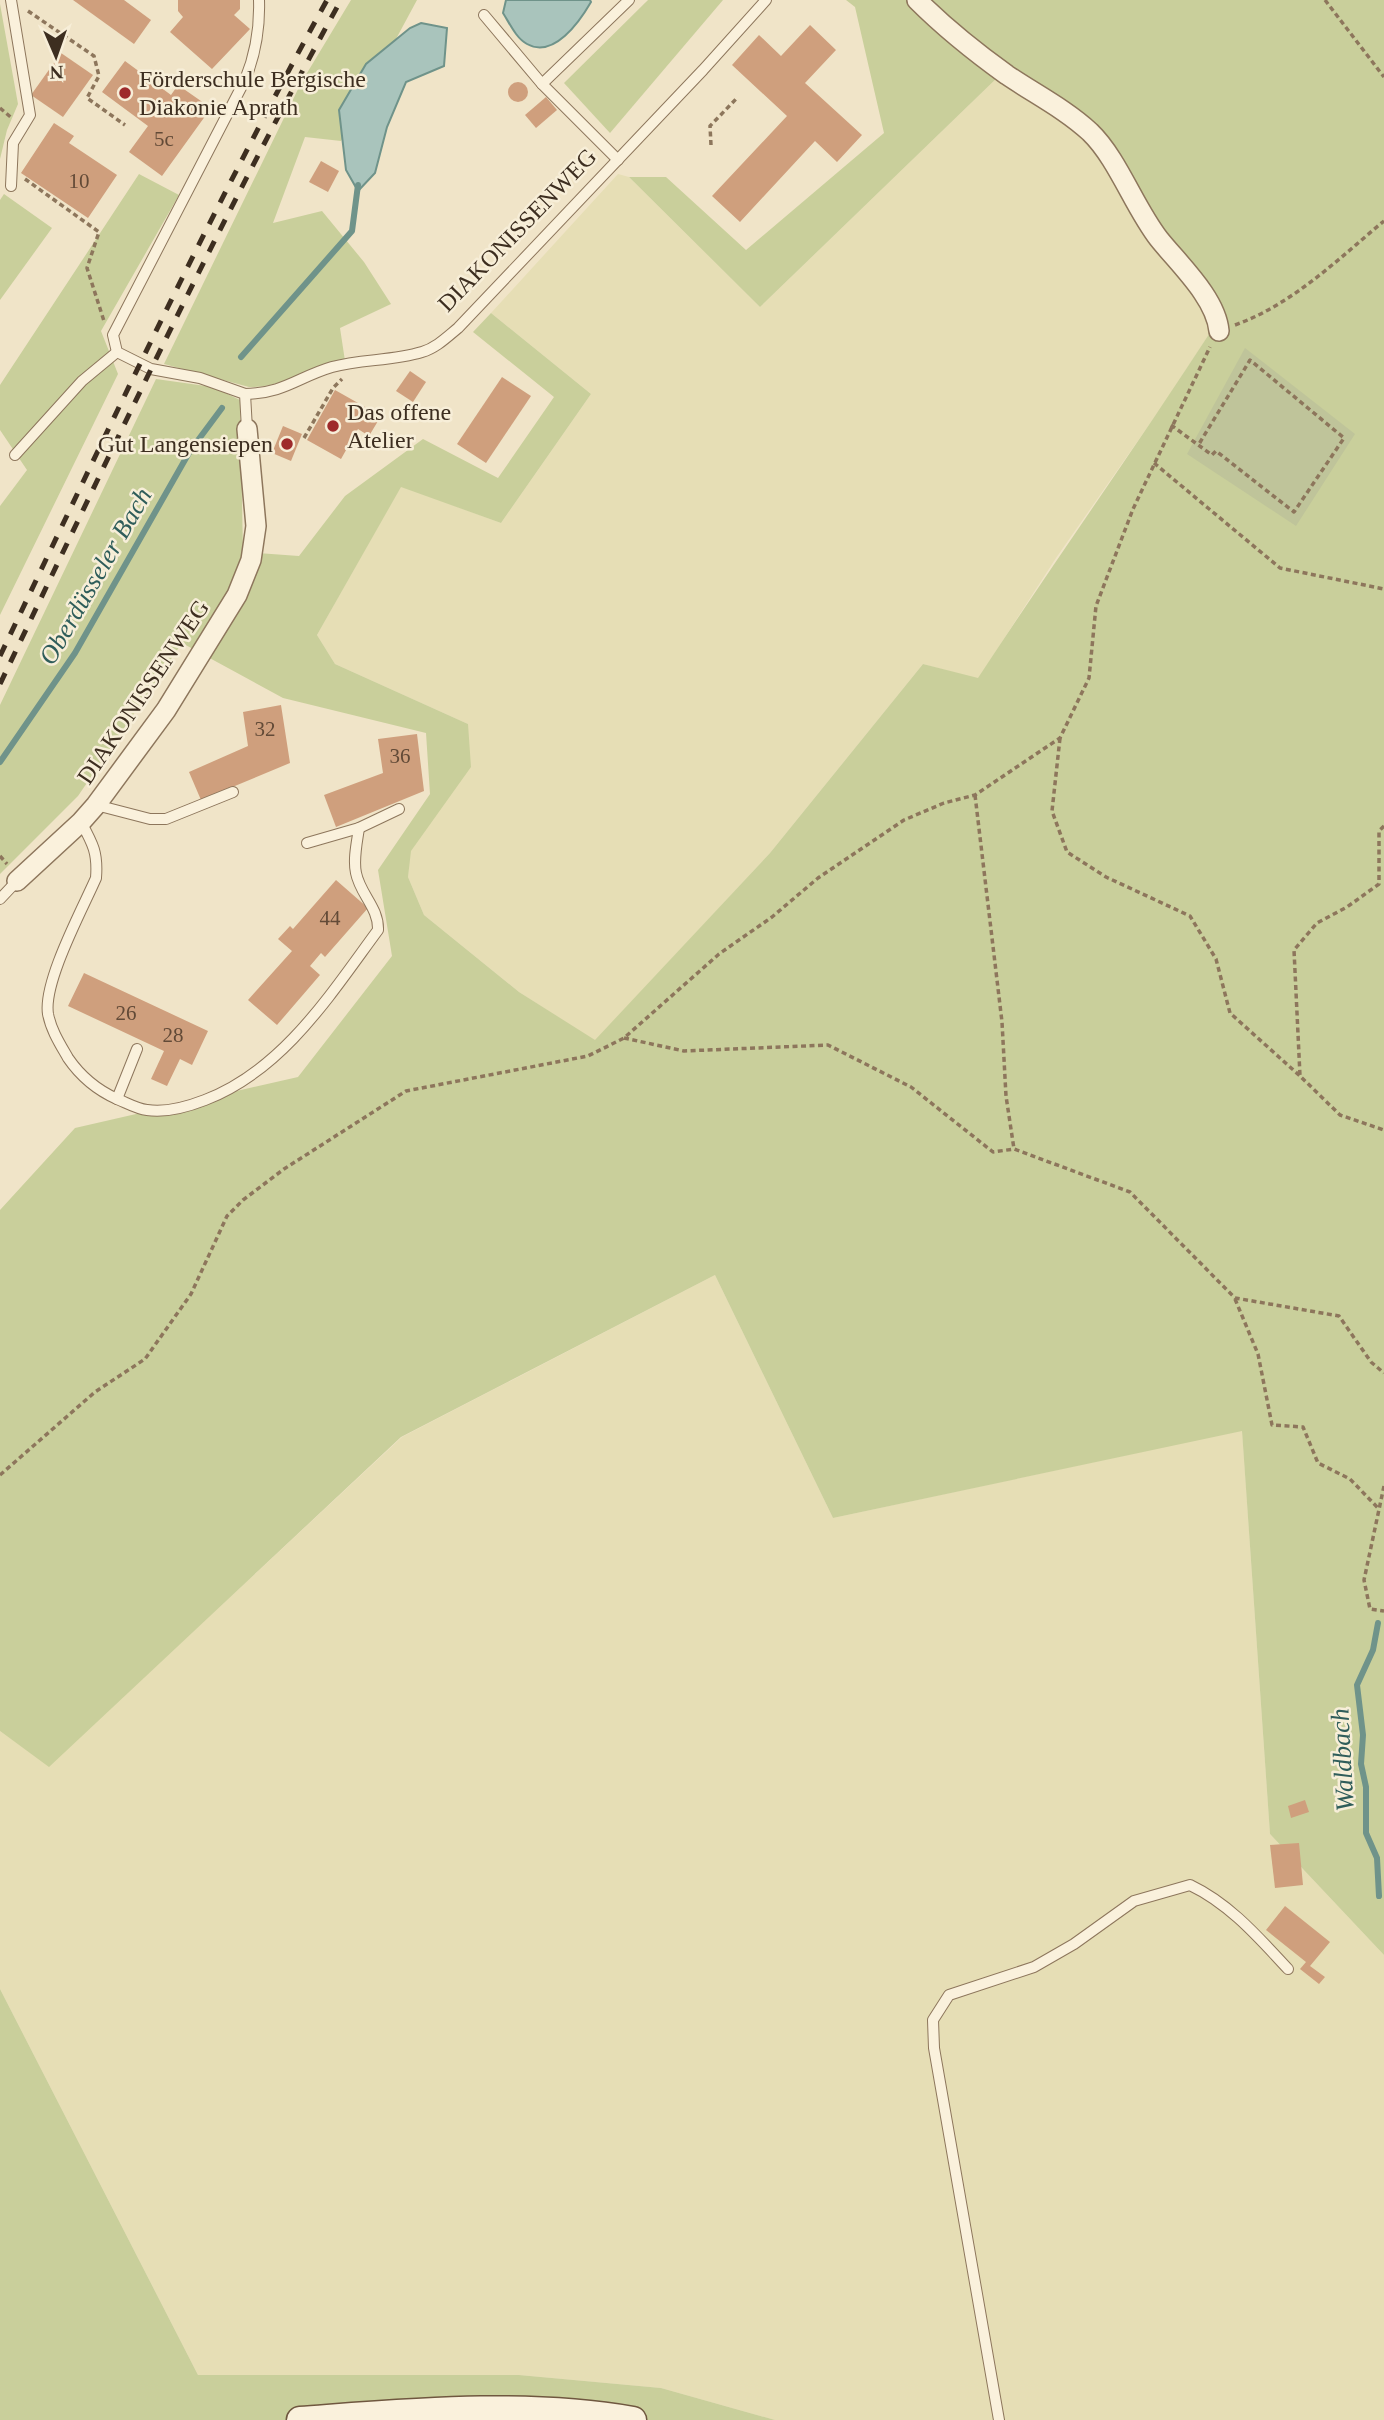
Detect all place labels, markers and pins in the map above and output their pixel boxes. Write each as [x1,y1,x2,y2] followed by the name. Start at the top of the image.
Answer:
[139,66,366,120] place label: Förderschule Bergische Diakonie Aprath
[117,85,133,101] marker: Förderschule Bergische Diakonie Aprath
[347,399,451,453] place label: Das offene Atelier
[325,418,341,434] marker: Das offene Atelier
[98,431,273,457] place label: Gut Langensiepen
[279,436,295,452] marker: Gut Langensiepen

